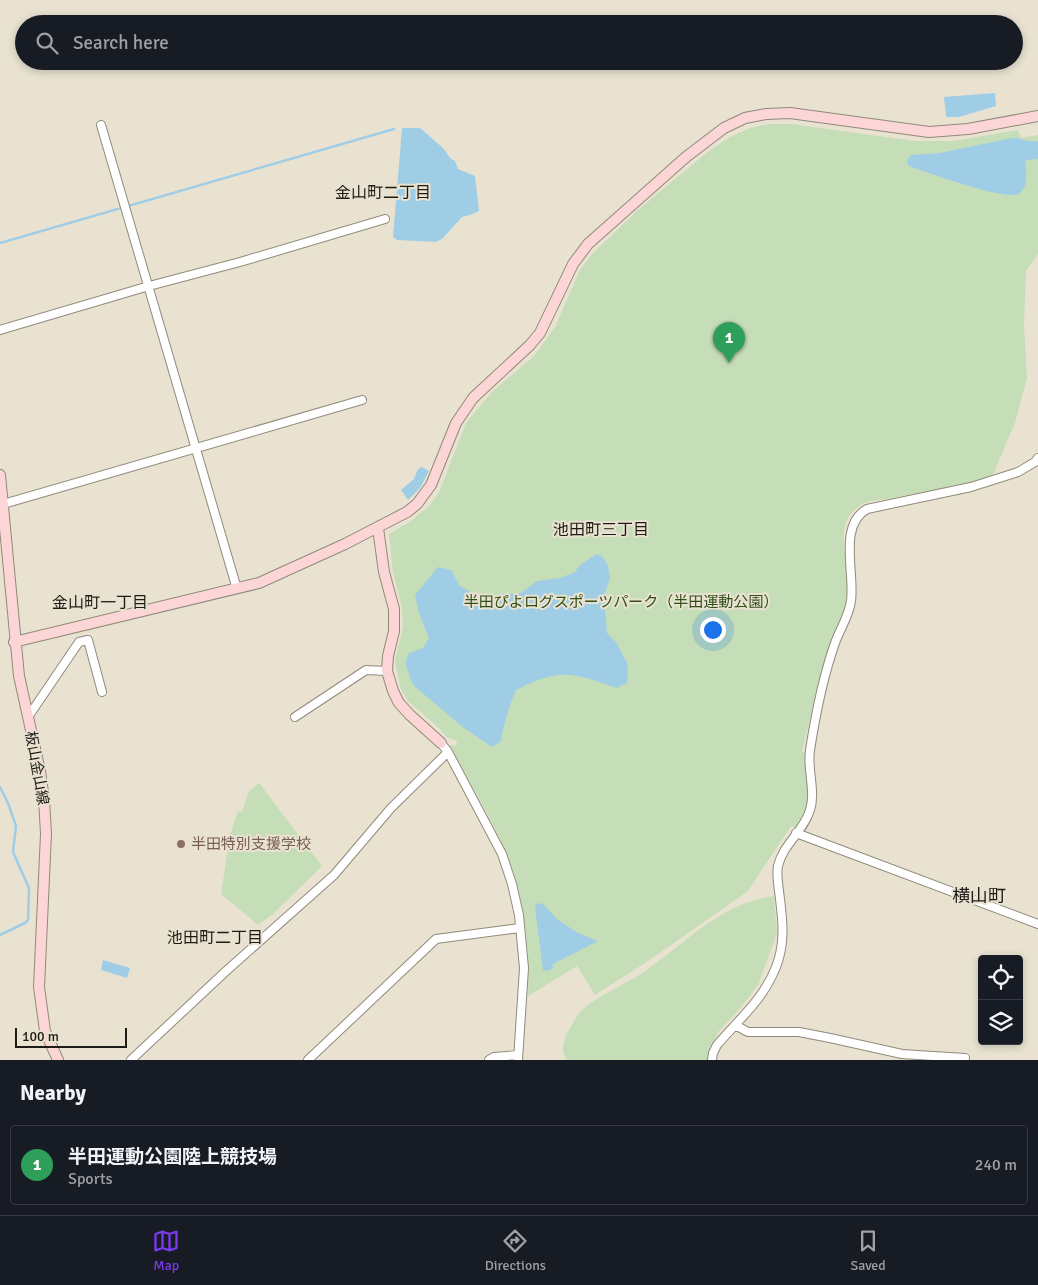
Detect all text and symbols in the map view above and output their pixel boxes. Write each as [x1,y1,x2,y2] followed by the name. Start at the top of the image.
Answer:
[15,15,1023,70] search box
[33,29,61,57] icon: search
[73,31,169,55] text: Search here
[335,183,431,203] district label: 金山町二丁目
[713,322,745,363] pin: 1
[553,520,649,540] district label: 池田町三丁目
[52,593,148,613] district label: 金山町一丁目
[464,593,778,611] park label: 半田ぴよログスポーツパーク（半田運動公園）
[700,617,726,643] your location
[22,729,52,807] street label: 板山金山線
[191,835,311,853] place label: 半田特別支援学校
[175,838,187,850] marker: 半田特別支援学校
[952,885,1006,907] district label: 横山町
[167,928,263,948] district label: 池田町二丁目
[978,955,1023,1045] map controls
[978,955,1023,1000] button: locate
[978,1000,1023,1045] button: layers
[15,1025,128,1048] scale bar
[22,1028,59,1045] text: 100 m
[20,1080,86,1106] text: Nearby
[68,1145,277,1169] text: 半田運動公園陸上競技場
[33,1155,41,1175] text: 1
[975,1155,1017,1175] text: 240 m
[68,1169,113,1189] text: Sports
[152,1227,180,1274] tab: Map
[485,1227,546,1274] tab: Directions
[850,1227,886,1274] tab: Saved

